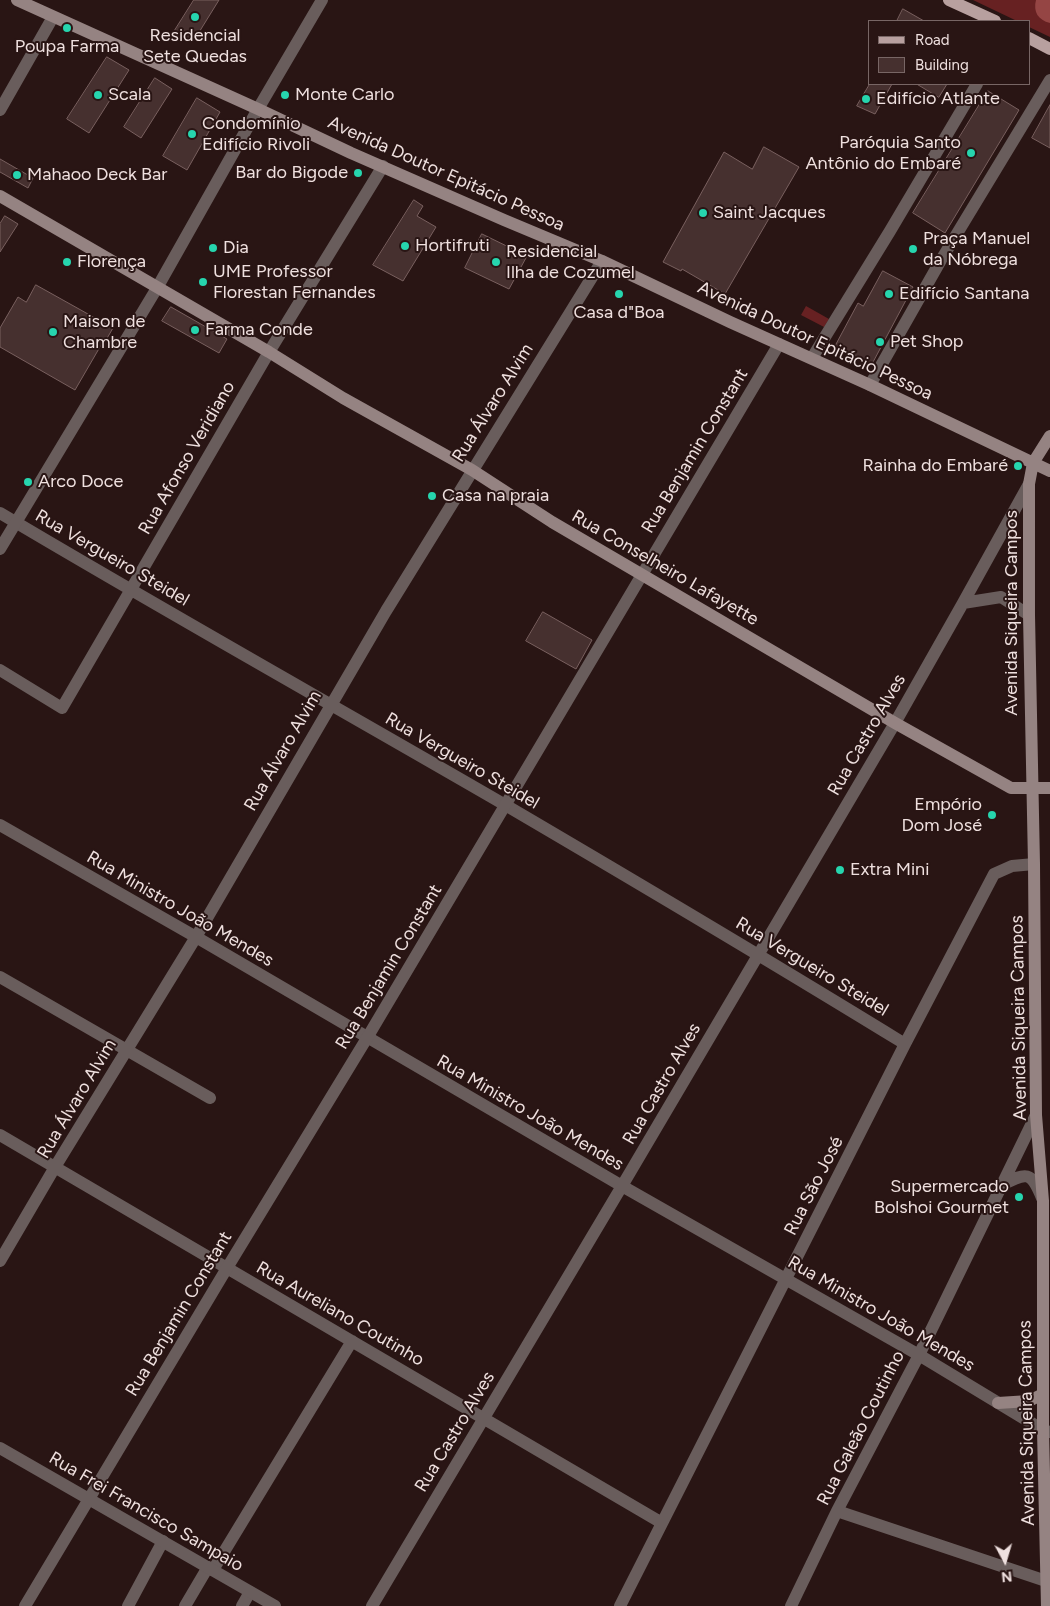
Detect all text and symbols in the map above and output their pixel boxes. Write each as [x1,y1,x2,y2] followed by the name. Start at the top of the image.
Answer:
[189,11,201,23] marker: Residencial Sete Quedas
[868,20,1030,85] legend
[61,22,73,34] marker: Poupa Farma
[143,25,247,68] place label: Residencial Sete Quedas
[915,31,950,49] text: Road
[15,36,119,58] place label: Poupa Farma
[915,56,969,74] text: Building
[108,84,151,106] place label: Scala
[295,84,394,106] place label: Monte Carlo
[876,88,1000,110] place label: Edifício Atlante
[92,89,104,101] marker: Scala
[279,89,291,101] marker: Monte Carlo
[860,93,872,105] marker: Edifício Atlante
[324,112,568,236] street label: Avenida Doutor Epitácio Pessoa
[202,113,310,156] place label: Condomínio Edifício Rivoli
[186,128,198,140] marker: Condomínio Edifício Rivoli
[805,132,961,174] place label: Paróquia Santo Antônio do Embaré
[965,147,977,159] marker: Paróquia Santo Antônio do Embaré
[235,162,348,184] place label: Bar do Bigode
[27,164,167,186] place label: Mahaoo Deck Bar
[352,167,364,179] marker: Bar do Bigode
[11,169,23,181] marker: Mahaoo Deck Bar
[713,202,826,224] place label: Saint Jacques
[697,207,709,219] marker: Saint Jacques
[923,228,1030,270] place label: Praça Manuel da Nóbrega
[415,235,490,257] place label: Hortifruti
[223,237,249,259] place label: Dia
[399,240,411,252] marker: Hortifruti
[506,241,635,284] place label: Residencial Ilha de Cozumel
[207,242,219,254] marker: Dia
[907,243,919,255] marker: Praça Manuel da Nóbrega
[77,251,146,273] place label: Florença
[61,256,73,268] marker: Florença
[490,256,502,268] marker: Residencial Ilha de Cozumel
[213,261,376,304] place label: UME Professor Florestan Fernandes
[197,276,209,288] marker: UME Professor Florestan Fernandes
[694,277,936,405] street label: Avenida Doutor Epitácio Pessoa
[899,283,1029,305] place label: Edifício Santana
[613,288,625,300] marker: Casa d"Boa
[883,288,895,300] marker: Edifício Santana
[573,302,665,324] place label: Casa d"Boa
[63,311,145,354] place label: Maison de Chambre
[205,319,313,341] place label: Farma Conde
[189,324,201,336] marker: Farma Conde
[47,326,59,338] marker: Maison de Chambre
[890,331,963,353] place label: Pet Shop
[874,336,886,348] marker: Pet Shop
[448,340,538,466] street label: Rua Álvaro Alvim
[637,365,753,537] street label: Rua Benjamin Constant
[134,377,240,539] street label: Rua Afonso Veridiano
[863,455,1008,477] place label: Rainha do Embaré
[1012,460,1024,472] marker: Rainha do Embaré
[38,471,123,493] place label: Arco Doce
[22,476,34,488] marker: Arco Doce
[442,485,549,507] place label: Casa na praia
[426,490,438,502] marker: Casa na praia
[31,505,193,611] street label: Rua Vergueiro Steidel
[568,506,762,630] street label: Rua Conselheiro Lafayette
[1001,510,1023,716] street label: Avenida Siqueira Campos
[823,670,911,800] street label: Rua Castro Alves
[240,687,326,815] street label: Rua Álvaro Alvim
[381,708,543,814] street label: Rua Vergueiro Steidel
[901,794,982,836] place label: Empório Dom José
[986,809,998,821] marker: Empório Dom José
[83,847,277,971] street label: Rua Ministro João Mendes
[850,859,929,881] place label: Extra Mini
[834,864,846,876] marker: Extra Mini
[331,881,447,1053] street label: Rua Benjamin Constant
[732,913,892,1021] street label: Rua Vergueiro Steidel
[1006,915,1032,1121] street label: Avenida Siqueira Campos
[618,1019,706,1149] street label: Rua Castro Alves
[33,1035,121,1163] street label: Rua Álvaro Alvim
[433,1051,627,1175] street label: Rua Ministro João Mendes
[780,1133,848,1239] street label: Rua São José
[874,1176,1009,1218] place label: Supermercado Bolshoi Gourmet
[1013,1191,1025,1203] marker: Supermercado Bolshoi Gourmet
[121,1228,237,1400] street label: Rua Benjamin Constant
[784,1252,978,1376] street label: Rua Ministro João Mendes
[252,1257,428,1371] street label: Rua Aureliano Coutinho
[1014,1320,1040,1526] street label: Avenida Siqueira Campos
[813,1347,909,1509] street label: Rua Galeão Coutinho
[411,1368,499,1496] street label: Rua Castro Alves
[45,1447,247,1577] street label: Rua Frei Francisco Sampaio
[980,1536,1030,1586] north arrow
[1000,1567,1013,1585] text: N

